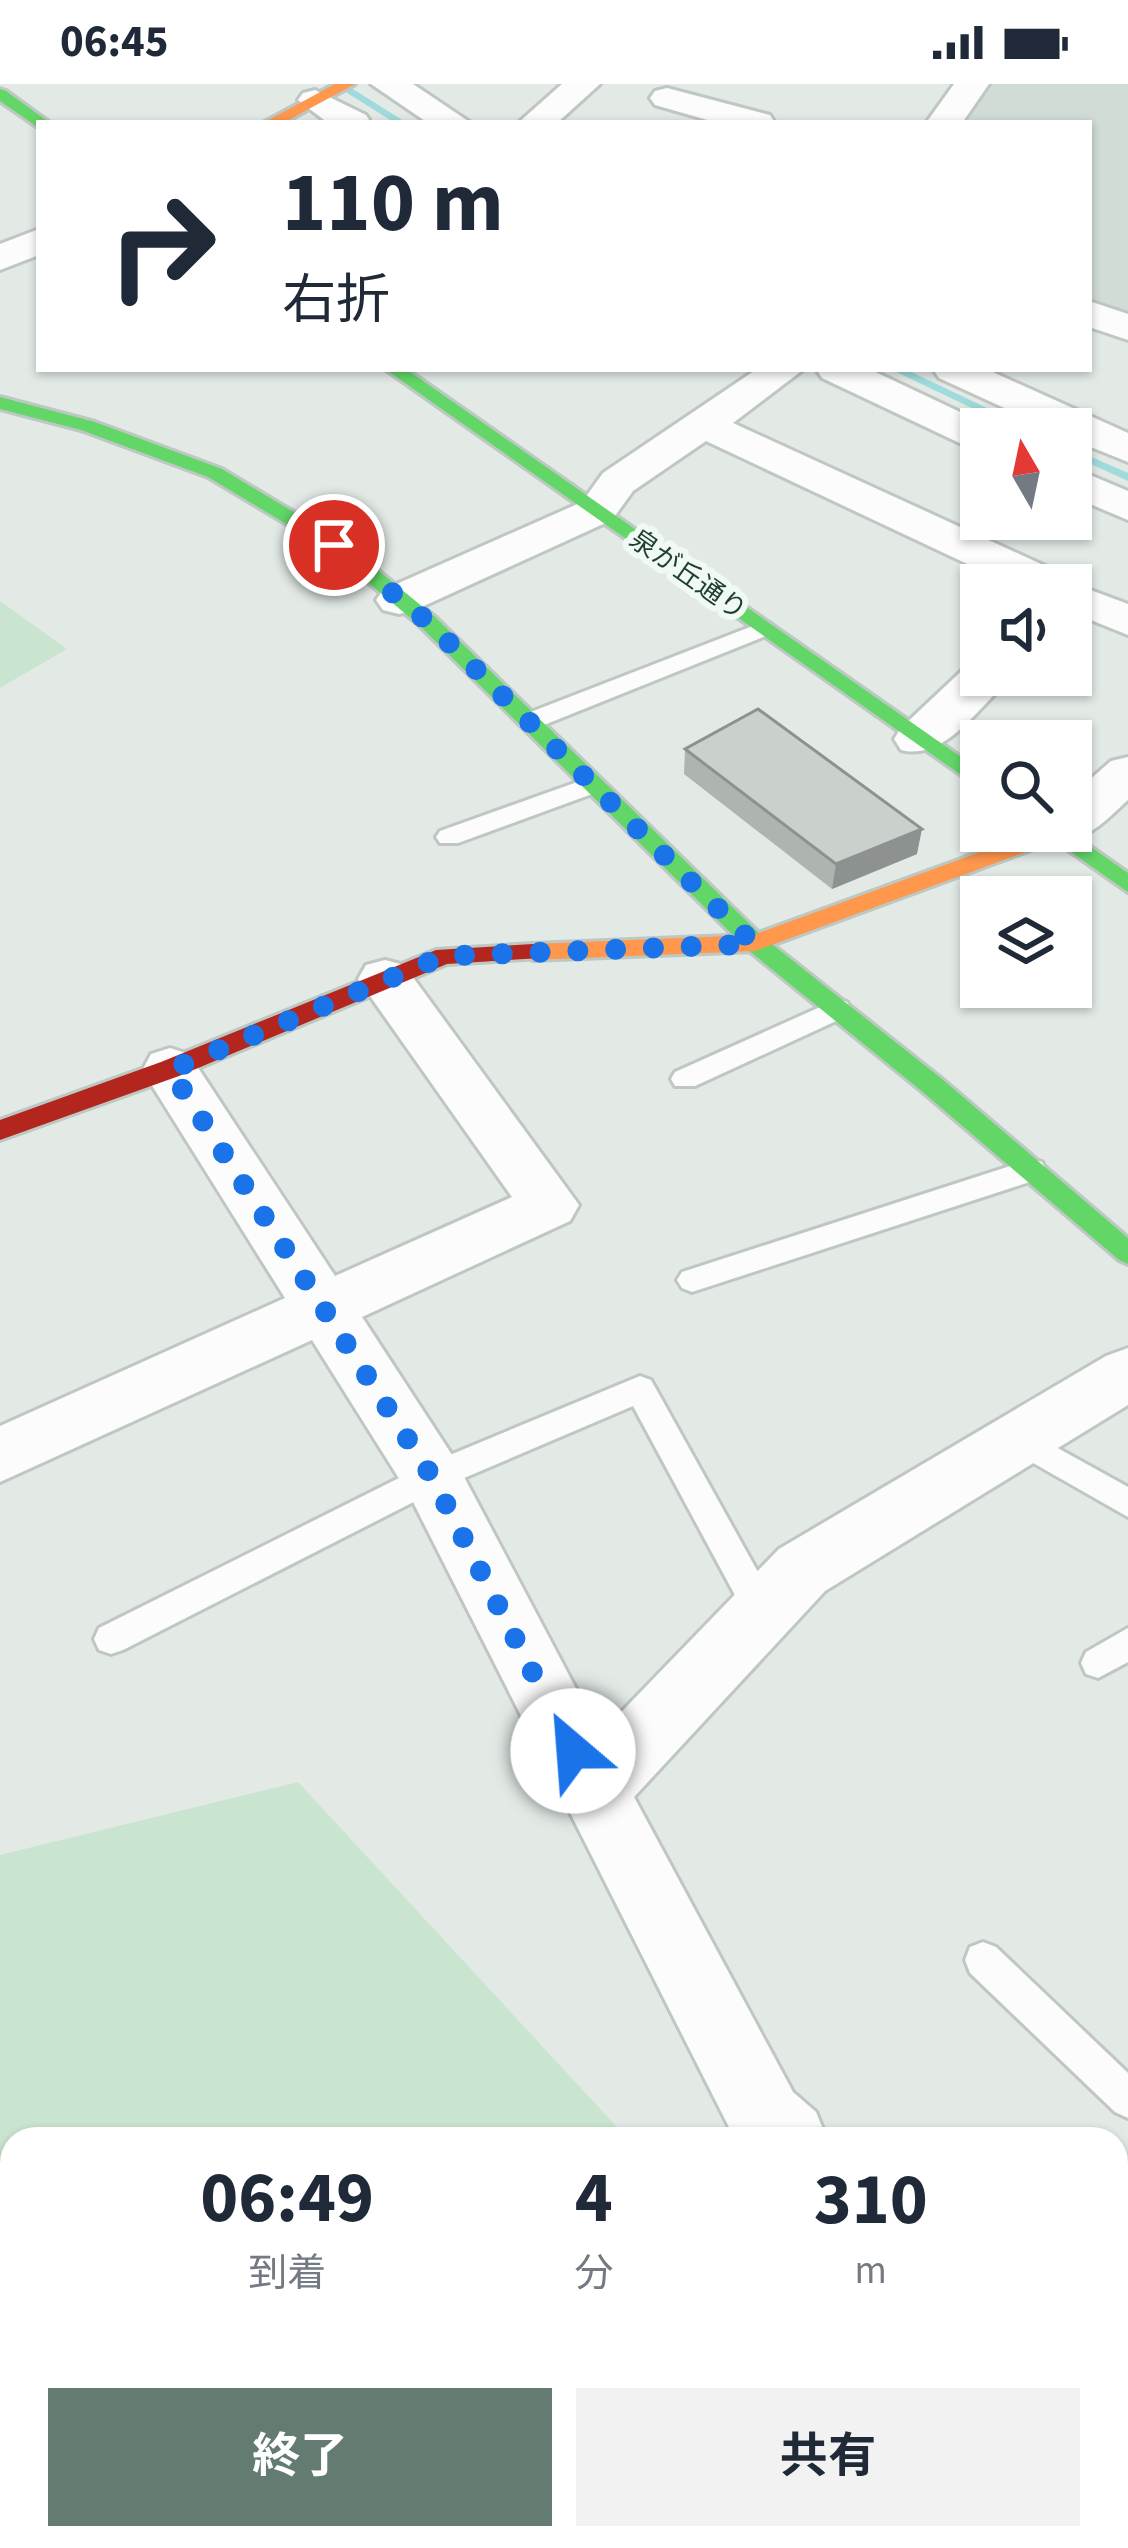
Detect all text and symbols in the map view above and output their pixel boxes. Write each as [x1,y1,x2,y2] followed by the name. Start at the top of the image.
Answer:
[60,10,169,74] text: 06:45
[282,144,504,264] text: 110 m
[84,168,240,324] icon: right
[282,263,390,340] text: 右折
[960,408,1092,540] north arrow
[960,408,1092,1008] map controls
[283,494,385,596] pin
[301,512,367,578] icon: arrive
[622,520,754,630] street label: 泉が丘通り
[960,564,1092,696] button: sound
[960,720,1092,852] button: search
[960,876,1092,1008] button: layers
[510,1688,636,1814] position arrow
[200,2147,374,2250] text: 06:49
[575,2147,613,2250] text: 4
[814,2149,928,2252] text: 310
[854,2243,887,2299] text: m
[248,2246,326,2302] text: 到着
[574,2246,613,2302] text: 分
[48,2388,552,2526] button: 終了
[576,2388,1080,2526] button: 共有

